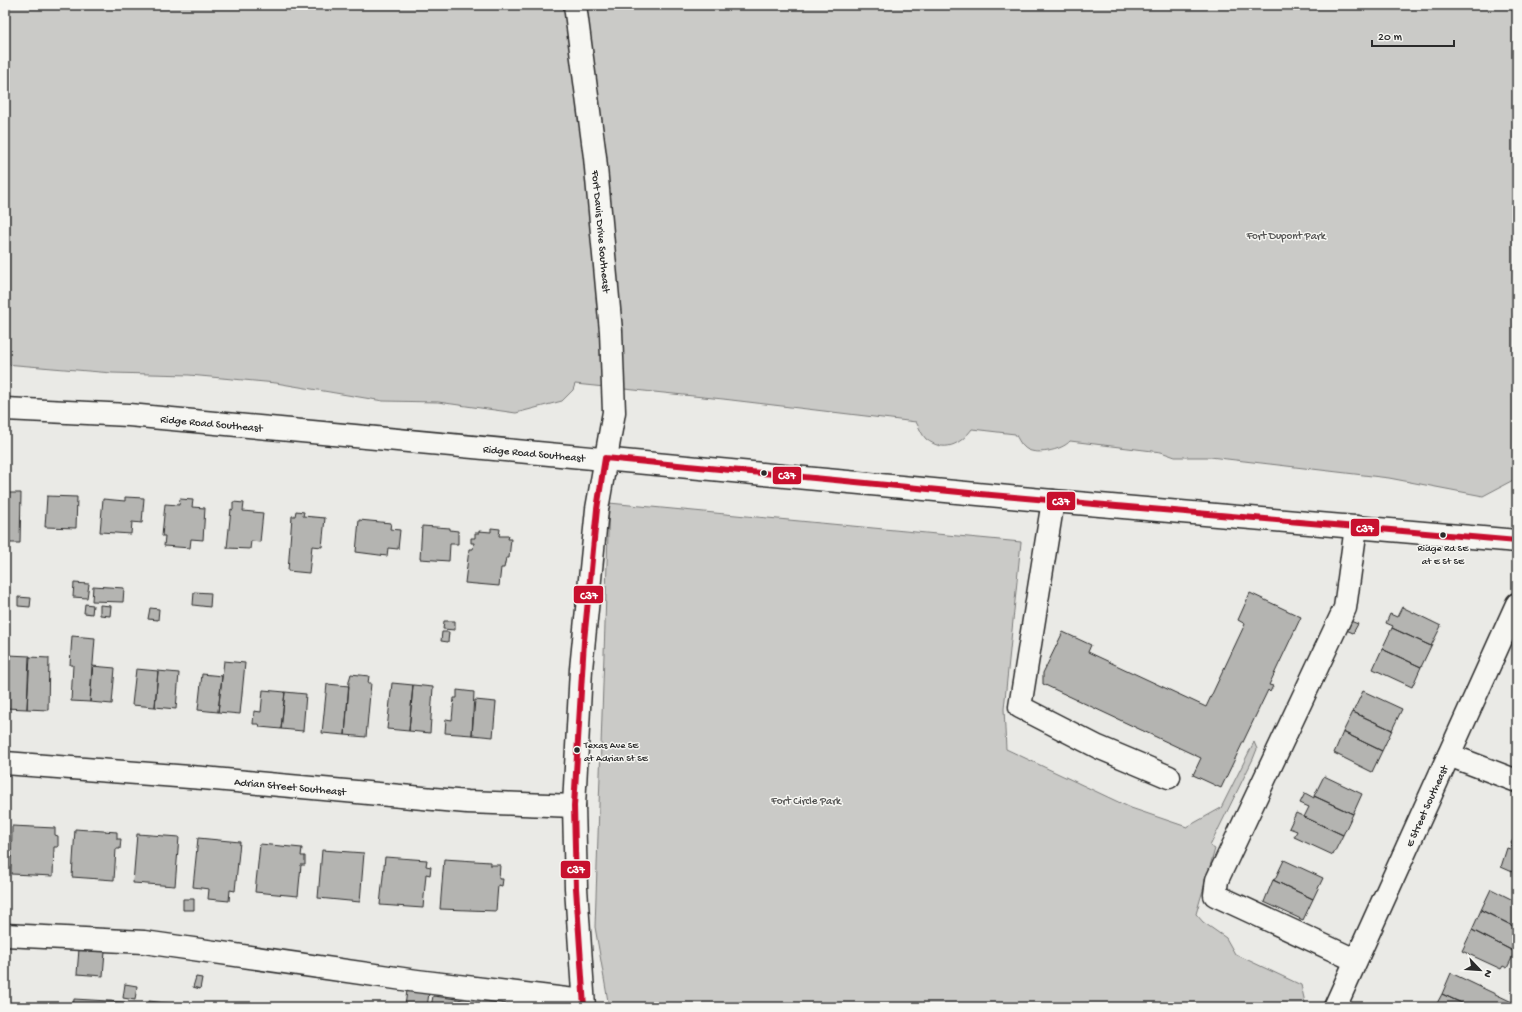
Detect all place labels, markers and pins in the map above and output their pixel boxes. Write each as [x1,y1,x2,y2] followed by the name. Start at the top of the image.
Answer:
[759,468,769,478] unlabelled marker
[1438,530,1448,540] marker: Ridge Rd SE at E St SE
[1418,543,1469,568] place label: Ridge Rd SE at E St SE
[583,740,649,765] place label: Texas Ave SE at Adrian St SE
[572,745,582,755] marker: Texas Ave SE at Adrian St SE

